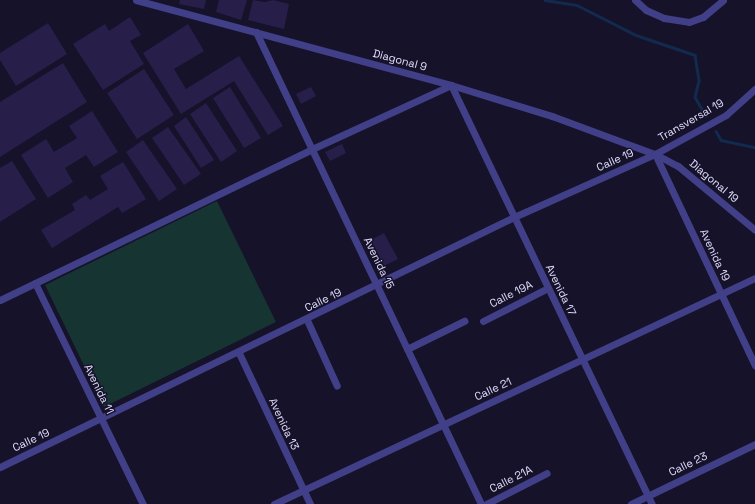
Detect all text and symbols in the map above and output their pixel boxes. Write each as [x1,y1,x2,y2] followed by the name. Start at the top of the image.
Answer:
[372,46,428,74] street label: Diagonal 9
[656,96,726,144] street label: Transversal 19
[594,146,636,174] street label: Calle 19
[687,157,741,205] street label: Diagonal 19
[697,227,733,283] street label: Avenida 19
[361,235,397,291] street label: Avenida 15
[543,262,579,318] street label: Avenida 17
[487,278,535,310] street label: Calle 19A
[302,285,344,315] street label: Calle 19
[81,362,117,416] street label: Avenida 11
[472,375,514,403] street label: Calle 21
[266,396,302,452] street label: Avenida 13
[10,426,52,454] street label: Calle 19
[667,449,709,479] street label: Calle 23
[487,463,535,495] street label: Calle 21A

